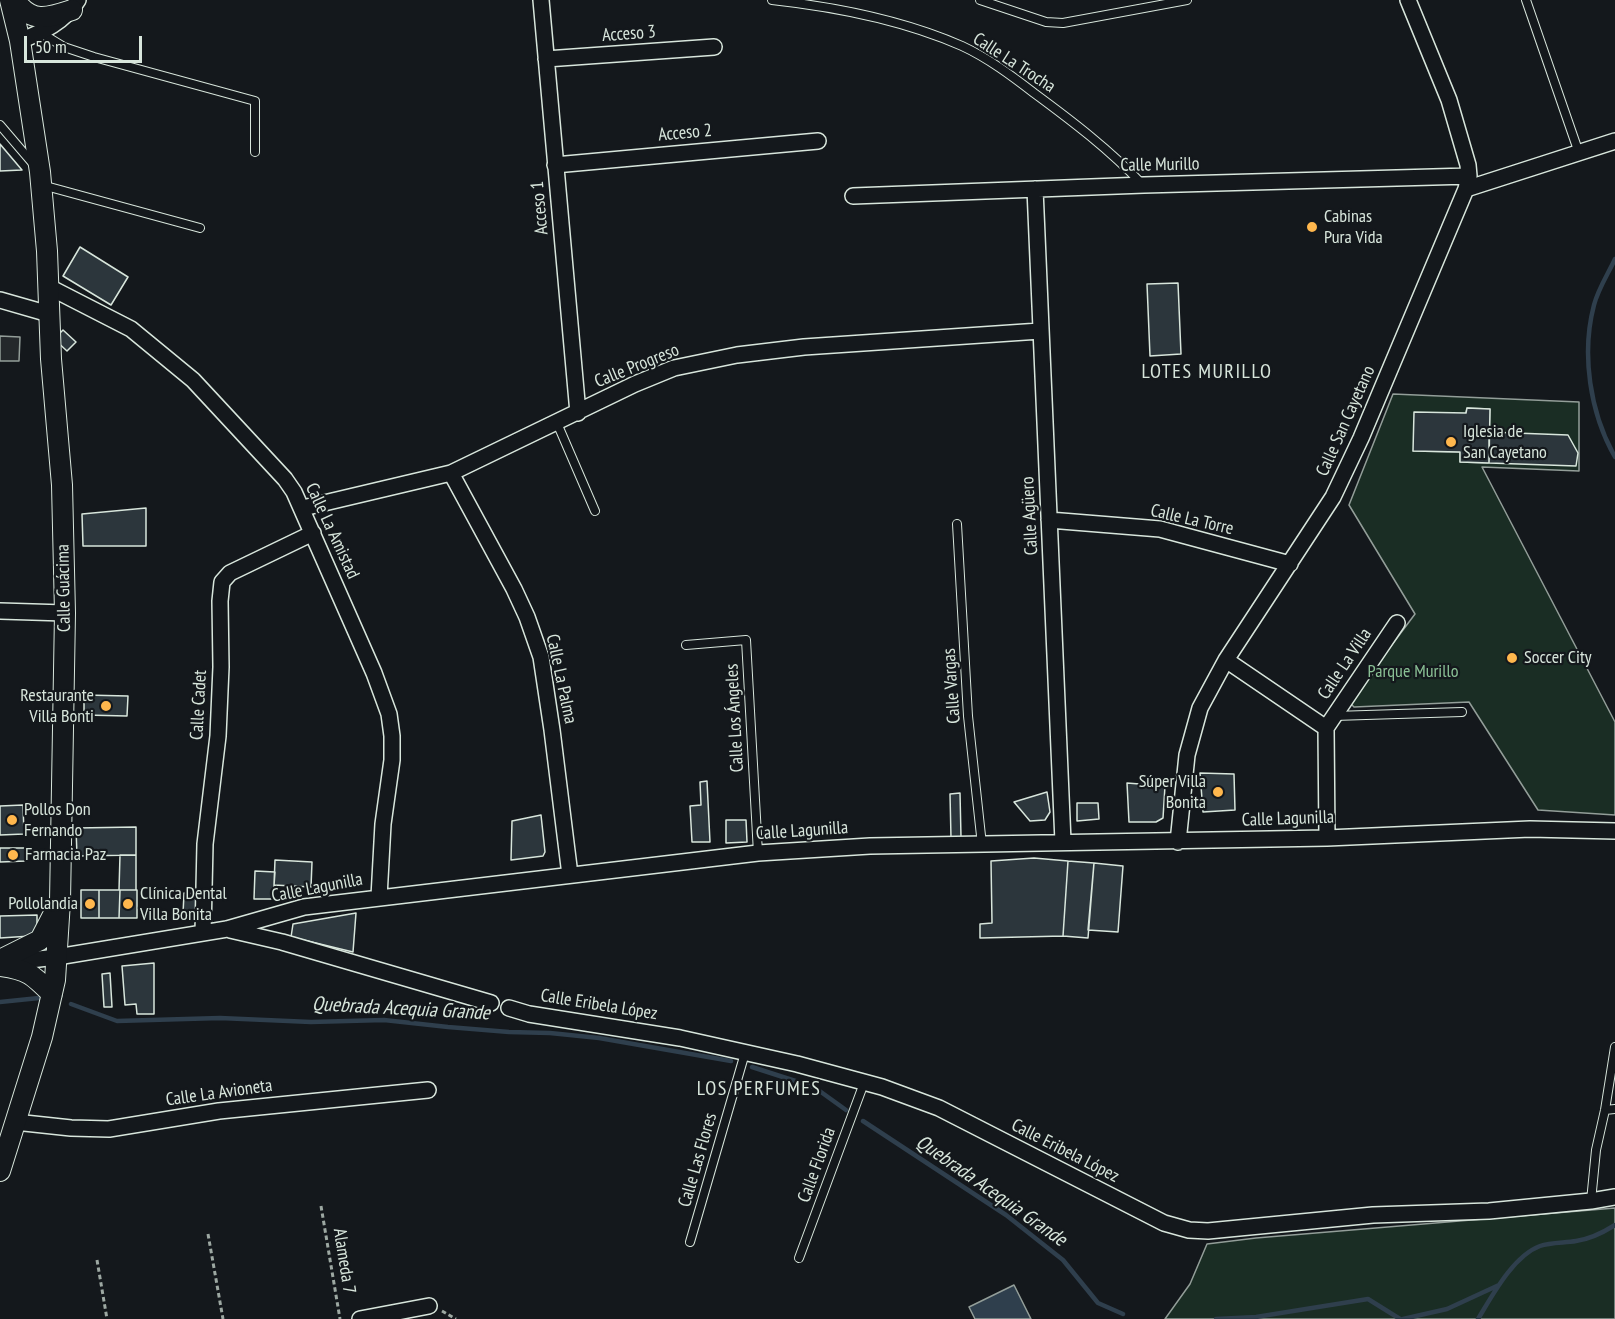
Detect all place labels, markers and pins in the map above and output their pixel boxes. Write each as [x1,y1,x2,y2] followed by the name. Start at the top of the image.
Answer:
[1324,206,1383,248] place label: Cabinas Pura Vida
[1305,220,1319,234] marker: Cabinas Pura Vida
[1463,421,1547,464] place label: Iglesia de San Cayetano
[1444,435,1458,449] marker: Iglesia de San Cayetano
[1524,647,1592,669] place label: Soccer City
[1505,651,1519,665] marker: Soccer City
[20,685,94,728] place label: Restaurante Villa Bonti
[99,699,113,713] marker: Restaurante Villa Bonti
[1139,771,1206,814] place label: Súper Villa Bonita
[1211,785,1225,799] marker: Súper Villa Bonita
[24,799,91,842] place label: Pollos Don Fernando
[5,813,19,827] marker: Pollos Don Fernando
[25,844,106,866] place label: Farmacia Paz
[6,848,20,862] marker: Farmacia Paz
[140,883,227,926] place label: Clínica Dental Villa Bonita
[8,893,78,915] place label: Pollolandia
[83,897,97,911] marker: Pollolandia
[121,897,135,911] marker: Clínica Dental Villa Bonita

